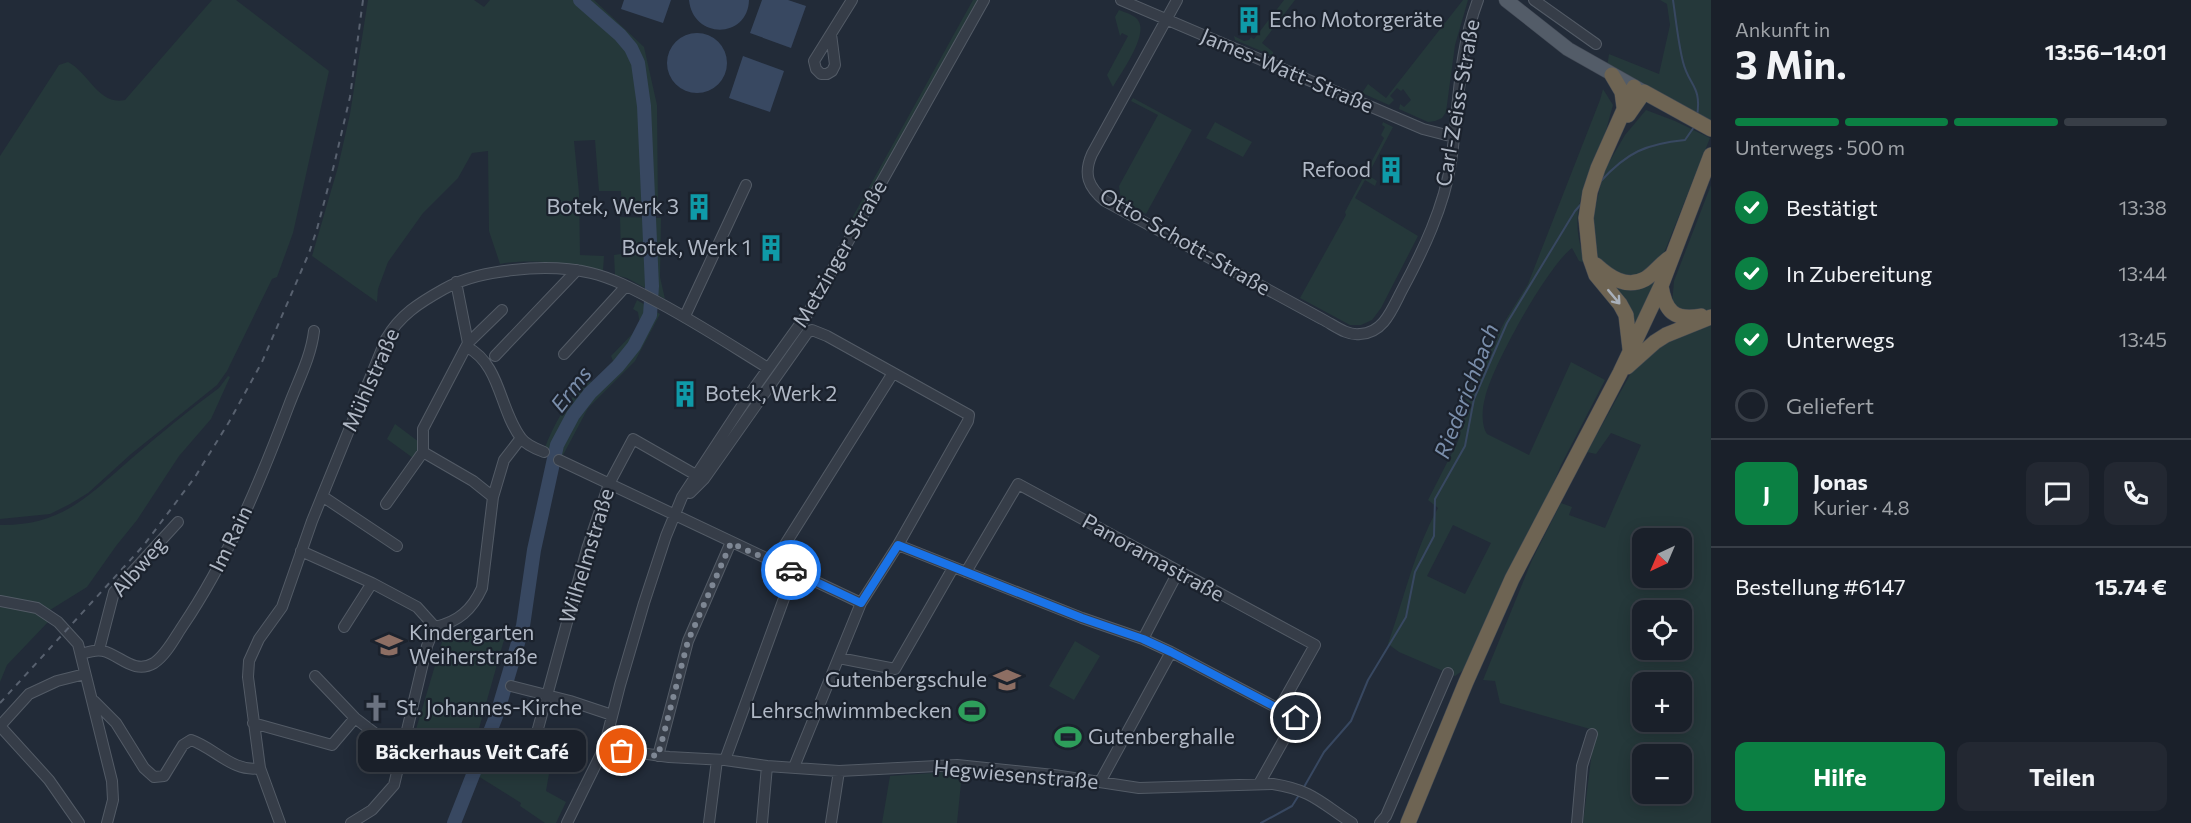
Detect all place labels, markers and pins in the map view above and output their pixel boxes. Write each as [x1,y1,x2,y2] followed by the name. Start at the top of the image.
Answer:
[1234,5,1264,35] building icon: Echo Motorgeräte
[1269,6,1443,31] place label: Echo Motorgeräte
[1376,155,1406,185] building icon: Refood
[1302,156,1371,181] place label: Refood
[684,192,714,222] building icon: Botek, Werk 3
[546,193,679,218] place label: Botek, Werk 3
[756,233,786,263] building icon: Botek, Werk 1
[621,234,751,259] place label: Botek, Werk 1
[670,379,700,409] building icon: Botek, Werk 2
[705,380,837,405] place label: Botek, Werk 2
[409,619,538,668] place label: Kindergarten Weiherstraße
[374,630,404,660] school or university icon: Kindergarten Weiherstraße
[992,665,1022,695] school or university icon: Gutenbergschule
[825,666,987,691] place label: Gutenbergschule
[1270,692,1321,743] pin
[361,693,391,723] church icon: St. Johannes-Kirche
[396,694,582,719] place label: St. Johannes-Kirche
[957,696,987,726] sports icon: Lehrschwimmbecken
[750,697,952,722] place label: Lehrschwimmbecken
[1053,722,1083,752] sports icon: Gutenberghalle
[1088,723,1235,748] place label: Gutenberghalle
[596,725,647,776] pin
[358,730,586,772] callout: Bäckerhaus Veit Café

